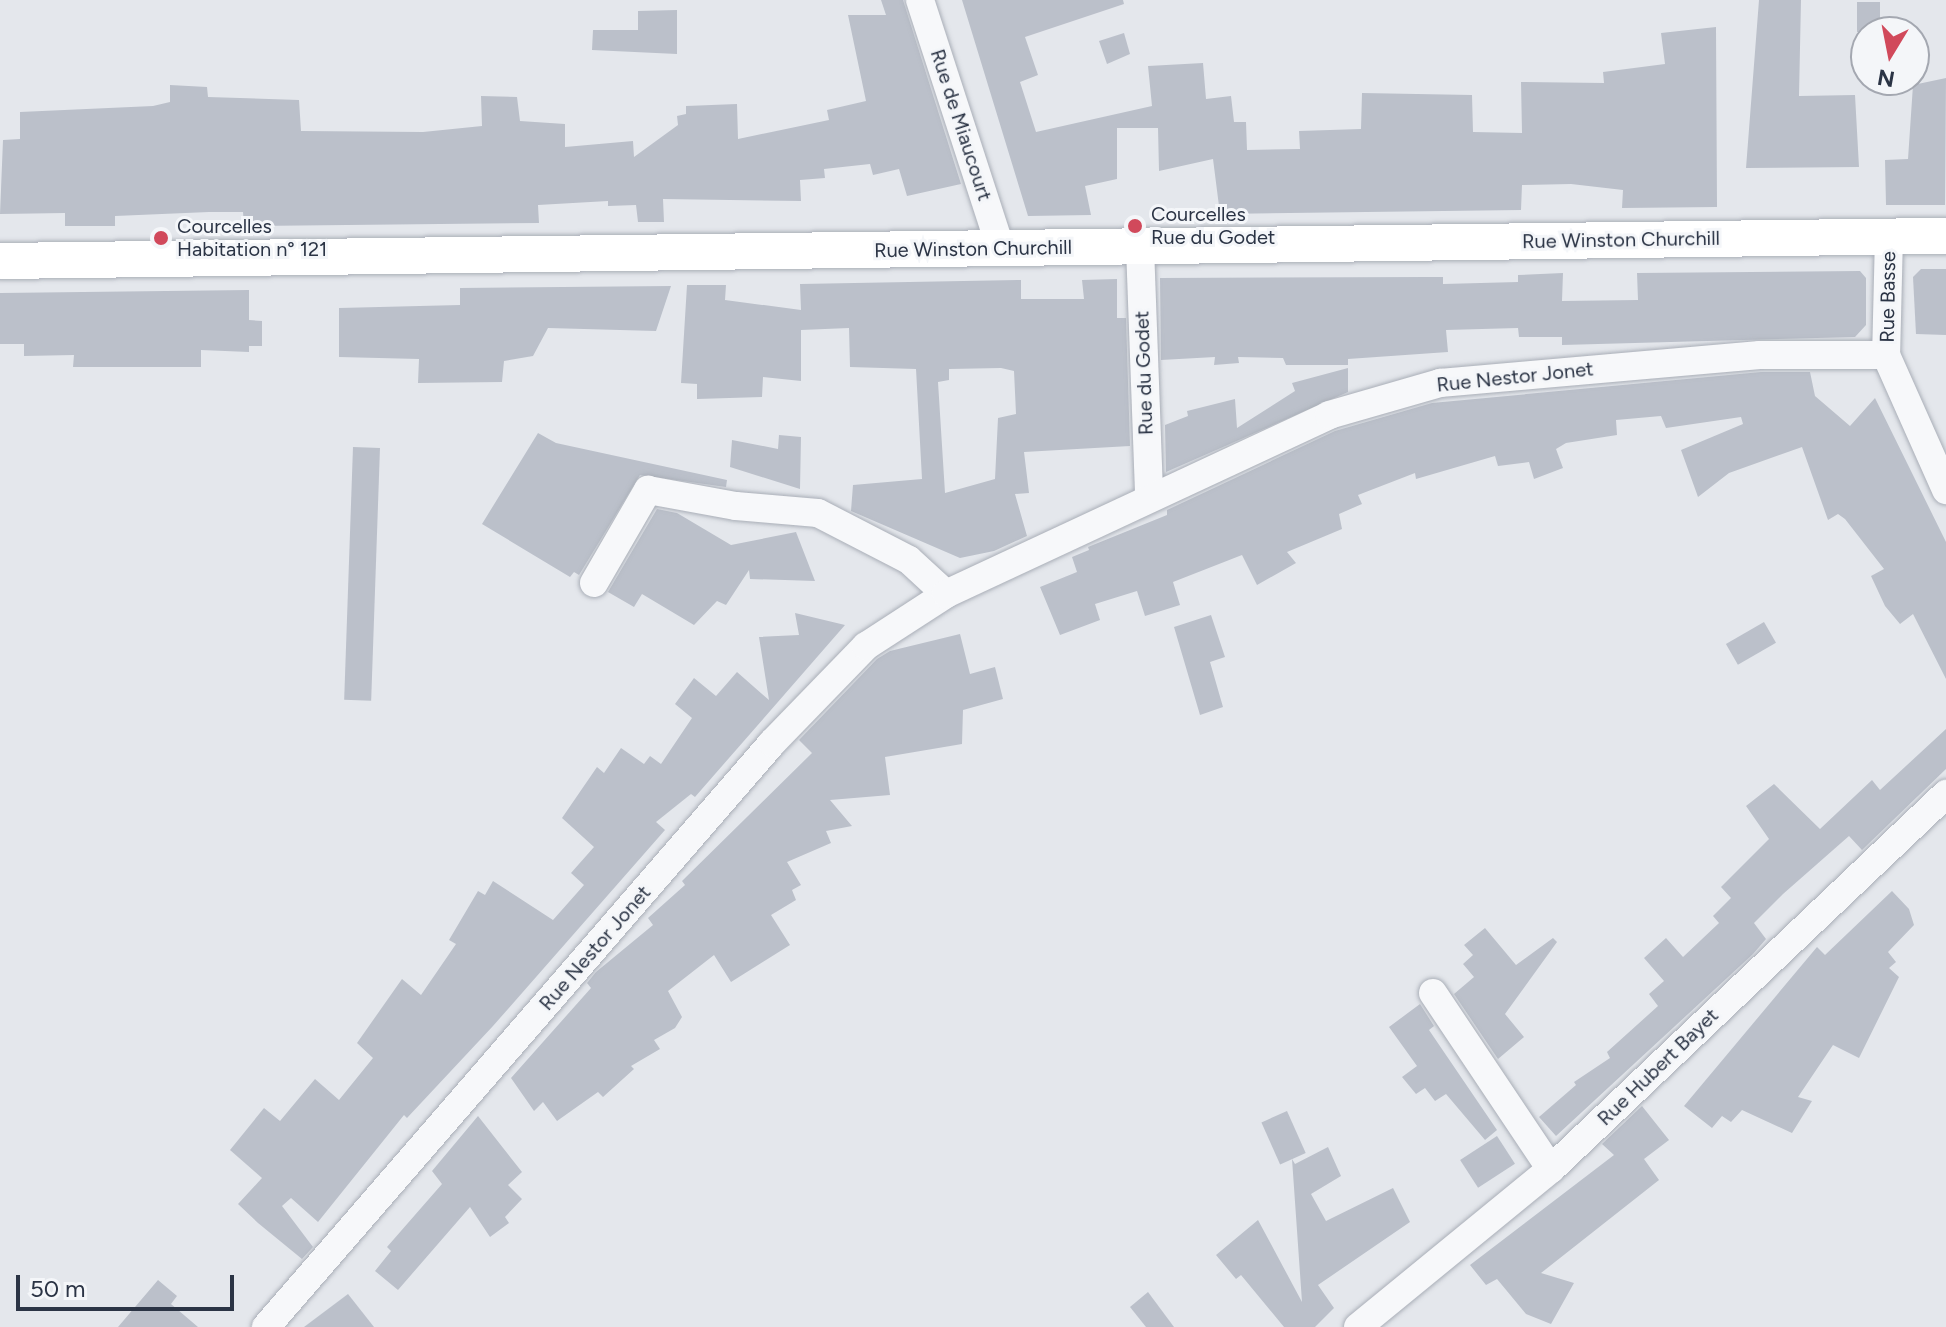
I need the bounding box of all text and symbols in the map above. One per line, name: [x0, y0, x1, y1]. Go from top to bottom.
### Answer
north arrow: [1850, 16, 1930, 96]
street label: Rue de Miaucourt: [925, 46, 997, 204]
text: N: [1875, 63, 1897, 93]
place label: Courcelles Rue du Godet: [1151, 202, 1275, 249]
place label: Courcelles Habitation n° 121: [177, 214, 327, 261]
marker: Courcelles Rue du Godet: [1126, 217, 1144, 235]
street label: Rue Winston Churchill: [1522, 226, 1720, 254]
marker: Courcelles Habitation n° 121: [152, 229, 170, 247]
street label: Rue Winston Churchill: [874, 235, 1072, 263]
street label: Rue Basse: [1875, 251, 1901, 343]
street label: Rue du Godet: [1130, 310, 1158, 436]
street label: Rue Nestor Jonet: [1435, 357, 1595, 397]
street label: Rue Nestor Jonet: [534, 881, 656, 1015]
street label: Rue Hubert Bayet: [1593, 1003, 1723, 1131]
scale bar: [20, 1259, 238, 1309]
text: 50 m: [30, 1274, 86, 1303]

